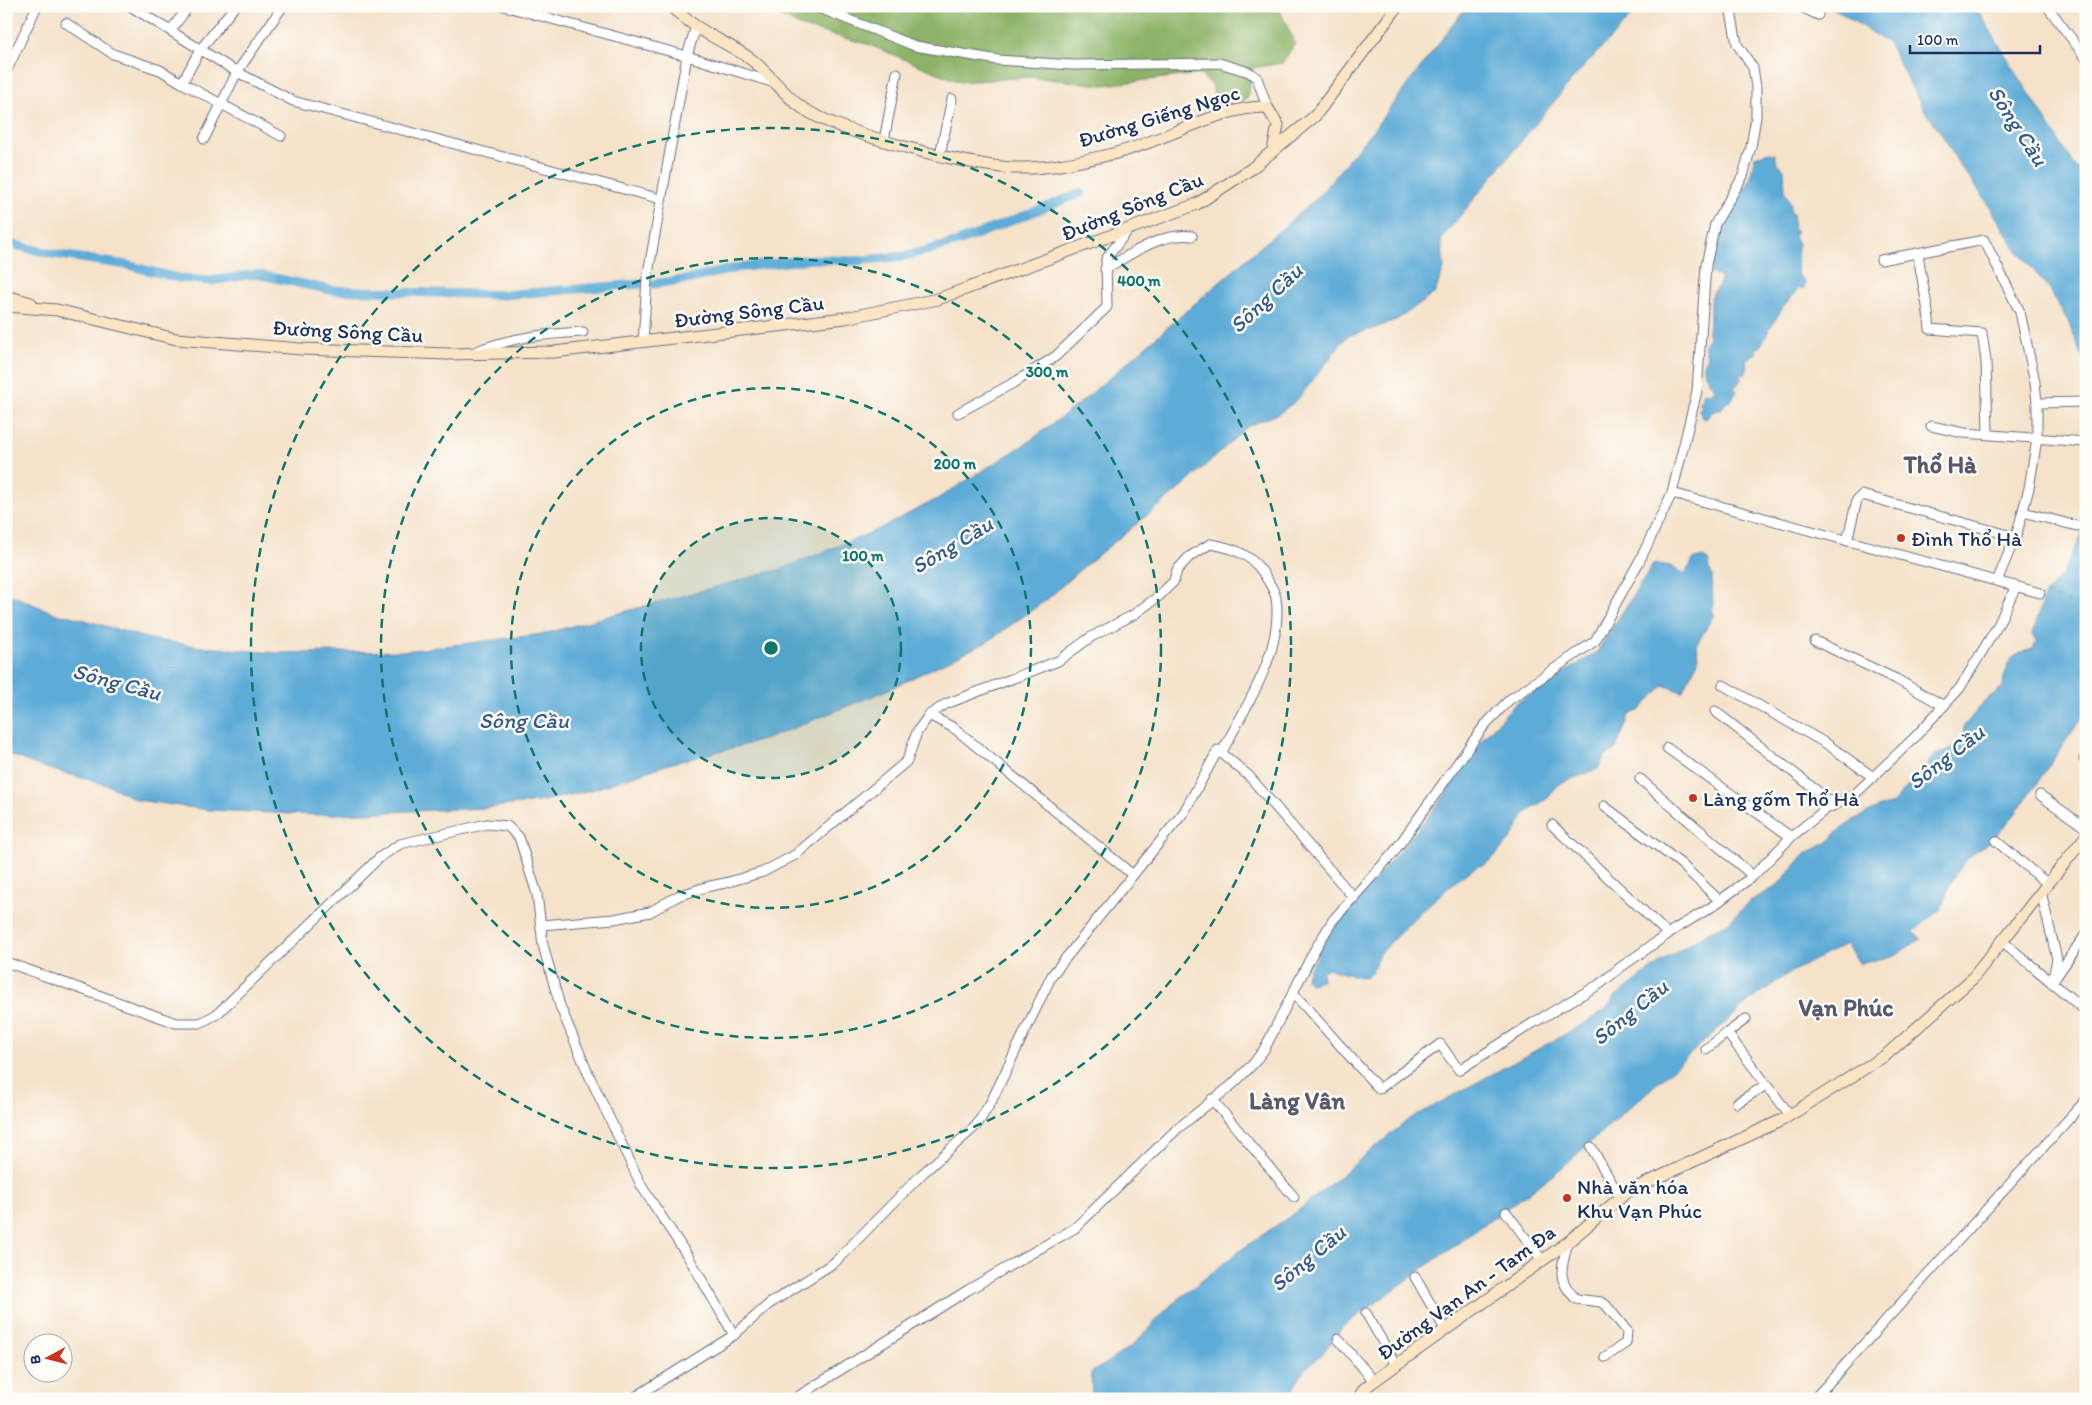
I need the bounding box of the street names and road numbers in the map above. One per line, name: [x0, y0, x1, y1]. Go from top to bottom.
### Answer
street label: Đường Giếng Ngọc: [1075, 80, 1243, 152]
street label: Đường Sông Cầu: [1057, 166, 1207, 246]
street label: Đường Sông Cầu: [673, 289, 826, 333]
street label: Đường Sông Cầu: [272, 315, 424, 347]
street label: Đường Vạn An - Tam Đa: [1372, 1219, 1560, 1365]

